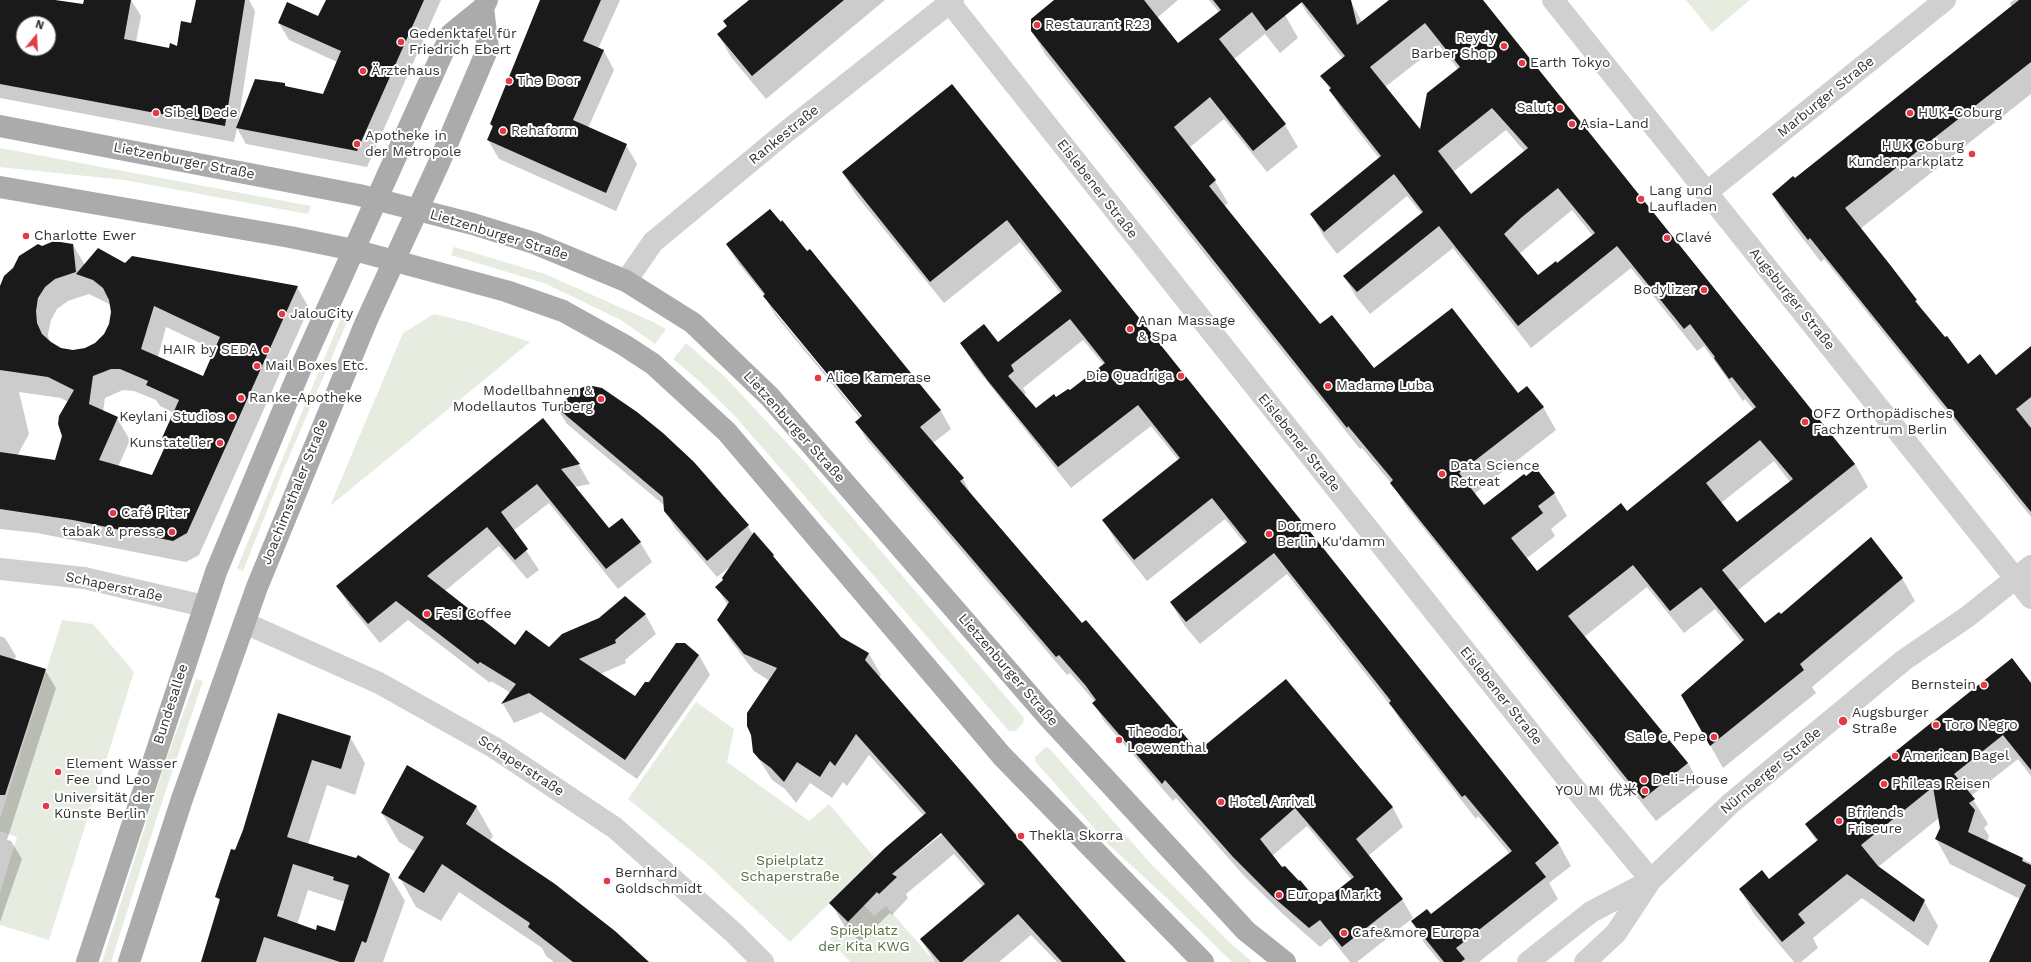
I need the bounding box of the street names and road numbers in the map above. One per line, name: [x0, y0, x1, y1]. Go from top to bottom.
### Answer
street label: Marburger Straße: [1774, 53, 1878, 141]
street label: Rankestraße: [746, 102, 822, 168]
street label: Eislebener Straße: [1053, 136, 1141, 242]
street label: Lietzenburger Straße: [112, 139, 256, 183]
street label: Lietzenburger Straße: [428, 206, 570, 264]
street label: Augsburger Straße: [1746, 245, 1838, 353]
street label: Lietzenburger Straße: [740, 368, 848, 486]
street label: Eislebener Straße: [1254, 391, 1344, 495]
street label: Joachimsthaler Straße: [258, 417, 332, 567]
street label: Schaperstraße: [64, 568, 164, 606]
street label: Lietzenburger Straße: [955, 610, 1061, 730]
street label: Eislebener Straße: [1456, 644, 1546, 748]
street label: Bundesallee: [150, 662, 192, 746]
street label: Nürnberger Straße: [1717, 724, 1825, 818]
street label: Schaperstraße: [475, 732, 567, 800]

